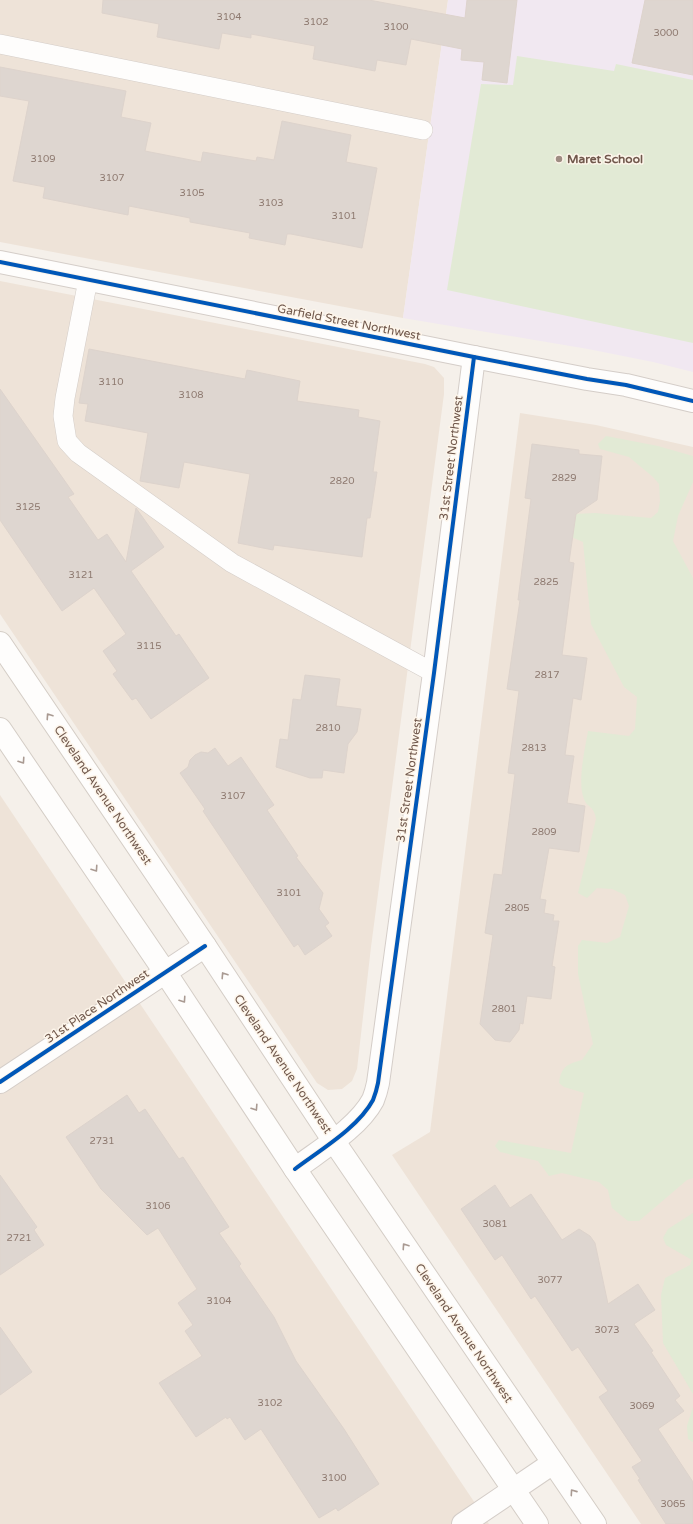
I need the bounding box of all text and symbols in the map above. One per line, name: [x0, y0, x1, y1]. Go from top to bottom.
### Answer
house number: 3104: [216, 11, 242, 23]
house number: 3102: [303, 16, 329, 28]
house number: 3100: [383, 21, 409, 33]
house number: 3000: [653, 27, 679, 39]
place label: Maret School: [567, 152, 643, 166]
house number: 3109: [30, 153, 56, 165]
marker: Maret School: [554, 154, 564, 164]
house number: 3107: [99, 172, 125, 184]
house number: 3105: [179, 187, 205, 199]
house number: 3103: [258, 197, 284, 209]
house number: 3101: [331, 210, 357, 222]
street label: Garfield Street Northwest: [276, 301, 422, 343]
house number: 3110: [98, 376, 124, 388]
house number: 3108: [178, 389, 204, 401]
street label: 31st Street Northwest: [436, 394, 466, 521]
house number: 2829: [551, 472, 577, 484]
house number: 2820: [329, 475, 355, 487]
house number: 3125: [15, 501, 41, 513]
house number: 3121: [68, 569, 94, 581]
house number: 2825: [533, 576, 559, 588]
house number: 3115: [136, 640, 162, 652]
house number: 2817: [534, 669, 560, 681]
one-way arrow: [47, 713, 54, 720]
street label: 31st Street Northwest: [393, 716, 425, 843]
house number: 2810: [315, 722, 341, 734]
street label: Cleveland Avenue Northwest: [51, 723, 155, 867]
house number: 2813: [521, 742, 547, 754]
one-way arrow: [17, 757, 25, 764]
house number: 3107: [220, 790, 246, 802]
house number: 2809: [531, 826, 557, 838]
one-way arrow: [90, 864, 97, 871]
house number: 3101: [276, 887, 302, 899]
house number: 2805: [504, 902, 530, 914]
street label: 31st Place Northwest: [42, 966, 152, 1046]
one-way arrow: [221, 972, 229, 979]
street label: Cleveland Avenue Northwest: [231, 992, 335, 1136]
one-way arrow: [178, 995, 185, 1002]
house number: 2801: [491, 1003, 517, 1015]
one-way arrow: [250, 1104, 258, 1111]
house number: 2731: [89, 1135, 115, 1147]
house number: 3106: [145, 1200, 171, 1212]
house number: 3081: [482, 1218, 508, 1230]
house number: 2721: [6, 1232, 32, 1244]
one-way arrow: [402, 1243, 410, 1250]
street label: Cleveland Avenue Northwest: [412, 1261, 516, 1405]
house number: 3077: [537, 1274, 563, 1286]
house number: 3104: [206, 1295, 232, 1307]
house number: 3073: [594, 1324, 620, 1336]
house number: 3102: [257, 1397, 283, 1409]
house number: 3069: [629, 1400, 655, 1412]
house number: 3100: [321, 1472, 347, 1484]
one-way arrow: [570, 1489, 578, 1496]
house number: 3065: [660, 1498, 686, 1510]

